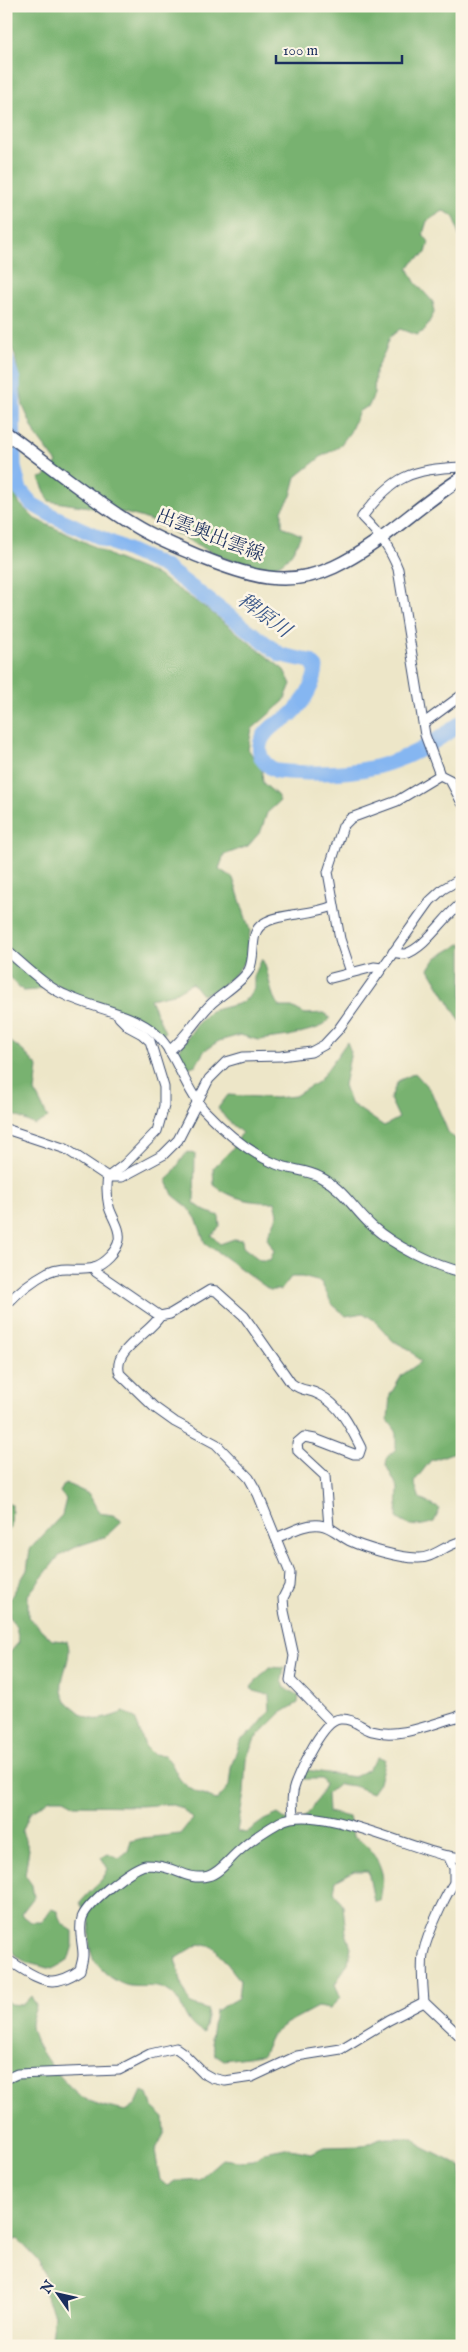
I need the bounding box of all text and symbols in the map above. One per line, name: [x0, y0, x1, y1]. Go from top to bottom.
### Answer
scale bar: [276, 32, 402, 64]
text: 100 m: [283, 41, 319, 60]
street label: 出雲奥出雲線: [152, 504, 268, 568]
water label: 稗原川: [232, 588, 297, 645]
north arrow: [32, 2270, 82, 2320]
text: N: [37, 2277, 59, 2298]

